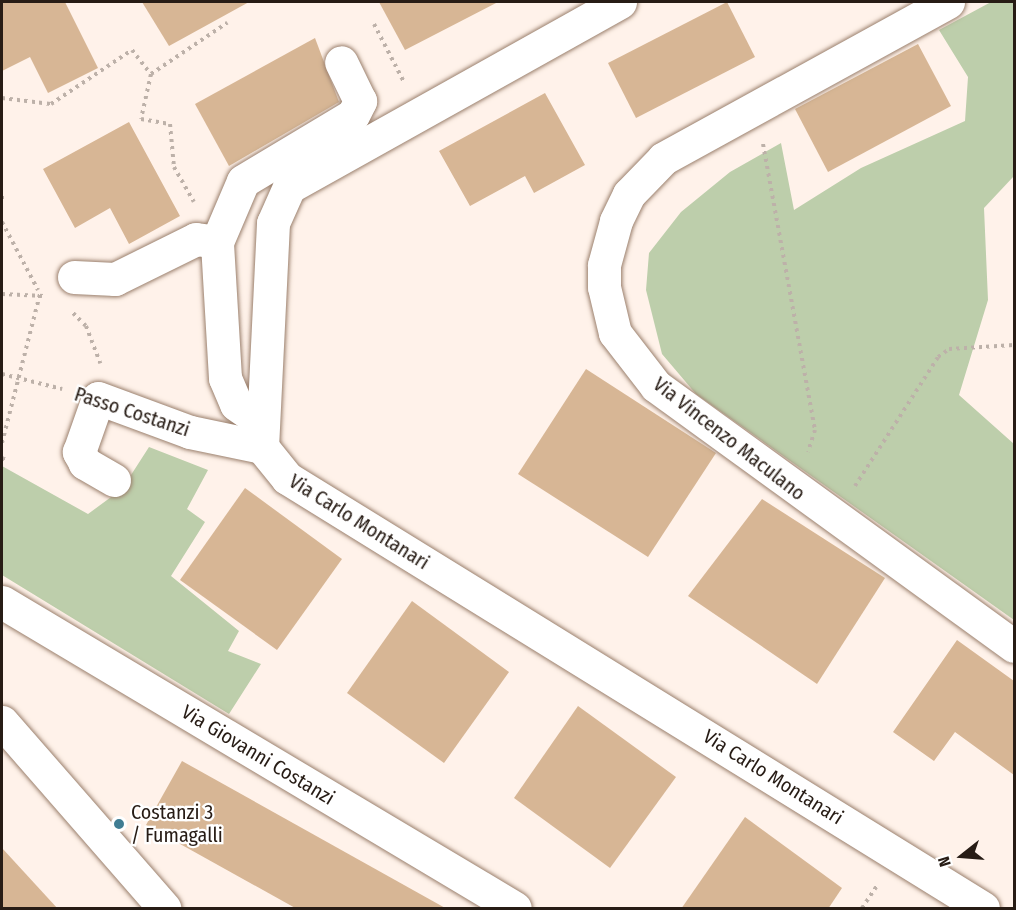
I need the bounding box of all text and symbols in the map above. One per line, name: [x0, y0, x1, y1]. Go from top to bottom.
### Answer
street label: Via Vincenzo Maculano: [648, 372, 810, 506]
street label: Passo Costanzi: [71, 382, 193, 442]
street label: Via Carlo Montanari: [285, 469, 433, 575]
street label: Via Giovanni Costanzi: [177, 700, 339, 810]
street label: Via Carlo Montanari: [699, 724, 847, 830]
place label: Costanzi 3 / Fumagalli: [131, 801, 223, 848]
marker: Costanzi 3 / Fumagalli: [112, 817, 126, 831]
north arrow: [932, 826, 992, 886]
text: N: [934, 854, 955, 869]

